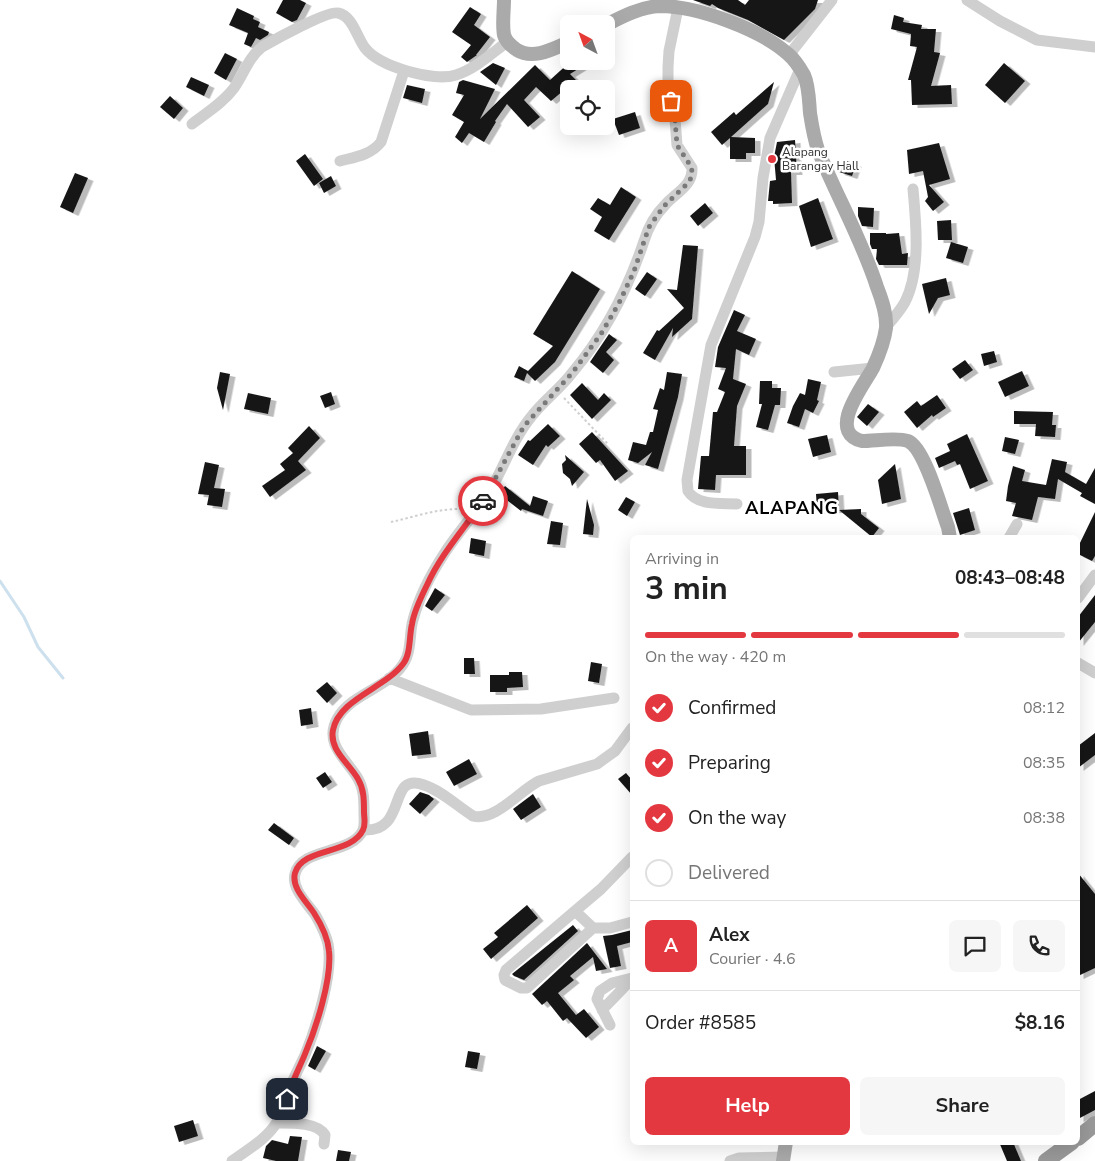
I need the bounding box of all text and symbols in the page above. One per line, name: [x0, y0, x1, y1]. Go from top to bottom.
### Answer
north arrow: [560, 15, 615, 70]
map controls: [560, 15, 615, 135]
button: locate: [560, 80, 615, 135]
pin: [650, 80, 692, 122]
icon: bag: [657, 87, 685, 115]
place label: Alapang Barangay Hall: [782, 144, 860, 174]
marker: Alapang Barangay Hall: [766, 153, 778, 165]
courier: [458, 476, 508, 526]
icon: car: [469, 487, 497, 515]
district label: ALAPANG: [745, 496, 839, 520]
text: Arriving in: [645, 548, 719, 570]
text: 08:43–08:48: [955, 565, 1065, 591]
text: 3 min: [645, 567, 728, 610]
text: On the way · 420 m: [645, 646, 786, 668]
icon: check: [645, 694, 673, 722]
text: Confirmed: [688, 695, 776, 721]
text: 08:12: [1023, 697, 1065, 719]
icon: check: [645, 749, 673, 777]
text: Preparing: [688, 750, 771, 776]
text: 08:35: [1023, 752, 1065, 774]
icon: check: [645, 804, 673, 832]
text: On the way: [688, 805, 786, 831]
text: 08:38: [1023, 807, 1065, 829]
text: Delivered: [688, 860, 770, 886]
button: chat: [949, 920, 1001, 972]
button: phone: [1013, 920, 1065, 972]
text: Alex: [709, 922, 750, 948]
text: A: [664, 933, 678, 959]
text: Courier · 4.6: [709, 948, 795, 970]
text: Order #8585: [645, 1010, 756, 1036]
text: $8.16: [1015, 1010, 1065, 1036]
button: Help: [645, 1077, 850, 1135]
button: Share: [860, 1077, 1065, 1135]
pin: [266, 1078, 308, 1120]
icon: home: [273, 1085, 301, 1113]

